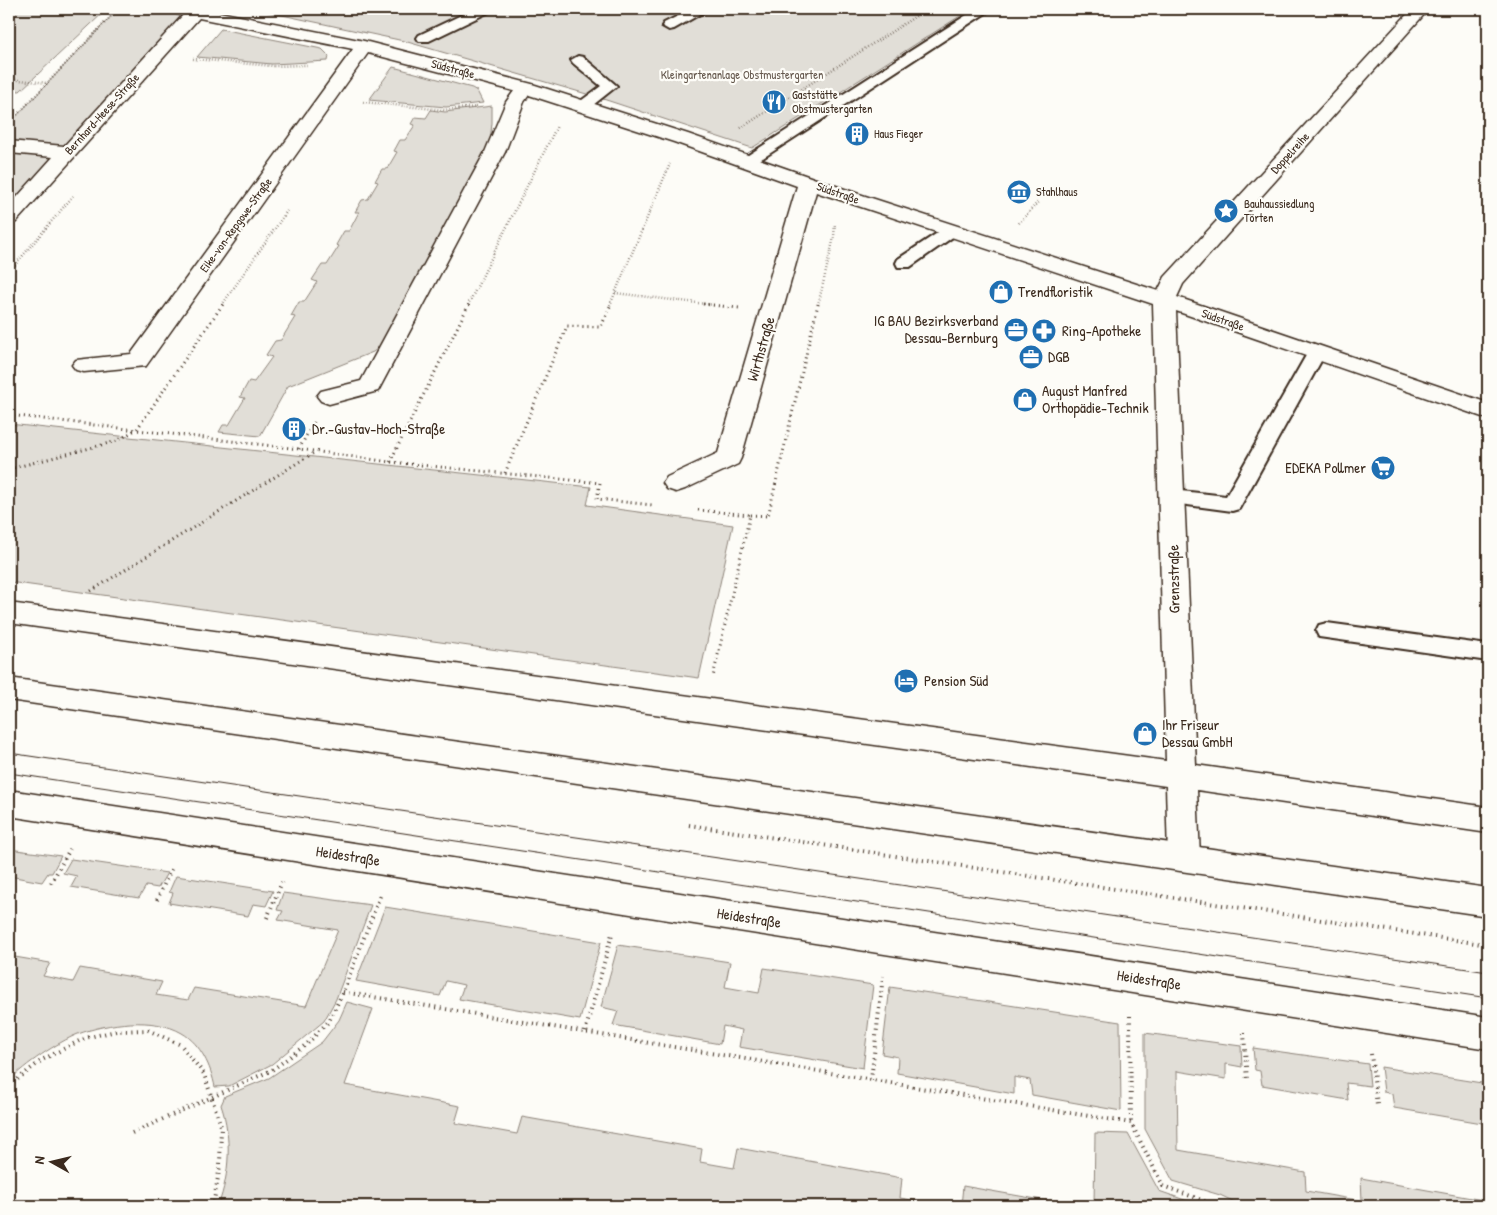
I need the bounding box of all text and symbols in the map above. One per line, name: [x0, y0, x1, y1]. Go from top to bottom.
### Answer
street label: Südstraße: [430, 55, 477, 83]
park label: Kleingartenanlage Obstmustergarten: [661, 66, 823, 83]
street label: Bernhard-Heese-Straße: [60, 69, 143, 158]
place label: Gaststätte Obstmustergarten: [792, 86, 872, 117]
restaurant icon: Gaststätte Obstmustergarten: [761, 89, 787, 115]
building icon: Haus Fieger: [844, 121, 870, 147]
place label: Haus Fieger: [874, 125, 924, 142]
street label: Doppelreihe: [1266, 128, 1313, 177]
street label: Eike-von-Repgowe-Straße: [195, 174, 276, 276]
street label: Südstraße: [815, 177, 862, 208]
museum icon: Stahlhaus: [1006, 179, 1032, 205]
place label: Stahlhaus: [1036, 183, 1078, 200]
place label: Bauhaussiedlung Törten: [1244, 195, 1314, 226]
place icon: Bauhaussiedlung Törten: [1213, 198, 1239, 224]
shop icon: Trendfloristik: [988, 279, 1014, 305]
place label: Trendfloristik: [1018, 281, 1093, 302]
street label: Südstraße: [1200, 304, 1247, 335]
place label: IG BAU Bezirksverband Dessau-Bernburg: [874, 310, 998, 348]
street label: Wirthstraße: [741, 314, 780, 384]
office icon: IG BAU Bezirksverband Dessau-Bernburg: [1003, 317, 1029, 343]
pharmacy icon: Ring-Apotheke: [1031, 318, 1057, 344]
place label: Ring-Apotheke: [1062, 320, 1141, 341]
office icon: DGB: [1018, 344, 1044, 370]
place label: DGB: [1048, 346, 1070, 367]
place label: August Manfred Orthopädie-Technik: [1042, 380, 1149, 418]
shop icon: August Manfred Orthopädie-Technik: [1012, 387, 1038, 413]
building icon: Dr.-Gustav-Hoch-Straße: [281, 416, 307, 442]
place label: Dr.-Gustav-Hoch-Straße: [312, 418, 445, 439]
supermarket icon: EDEKA Pollmer: [1370, 455, 1396, 481]
place label: EDEKA Pollmer: [1285, 457, 1366, 478]
street label: Grenzstraße: [1162, 544, 1185, 614]
hotel icon: Pension Süd: [893, 668, 919, 694]
place label: Pension Süd: [924, 670, 988, 691]
place label: Ihr Friseur Dessau GmbH: [1162, 714, 1233, 752]
shop icon: Ihr Friseur Dessau GmbH: [1132, 721, 1158, 747]
street label: Heidestraße: [314, 840, 382, 871]
street label: Heidestraße: [715, 902, 783, 933]
street label: Heidestraße: [1115, 964, 1183, 995]
north arrow: [28, 1138, 78, 1188]
text: N: [29, 1155, 49, 1165]

